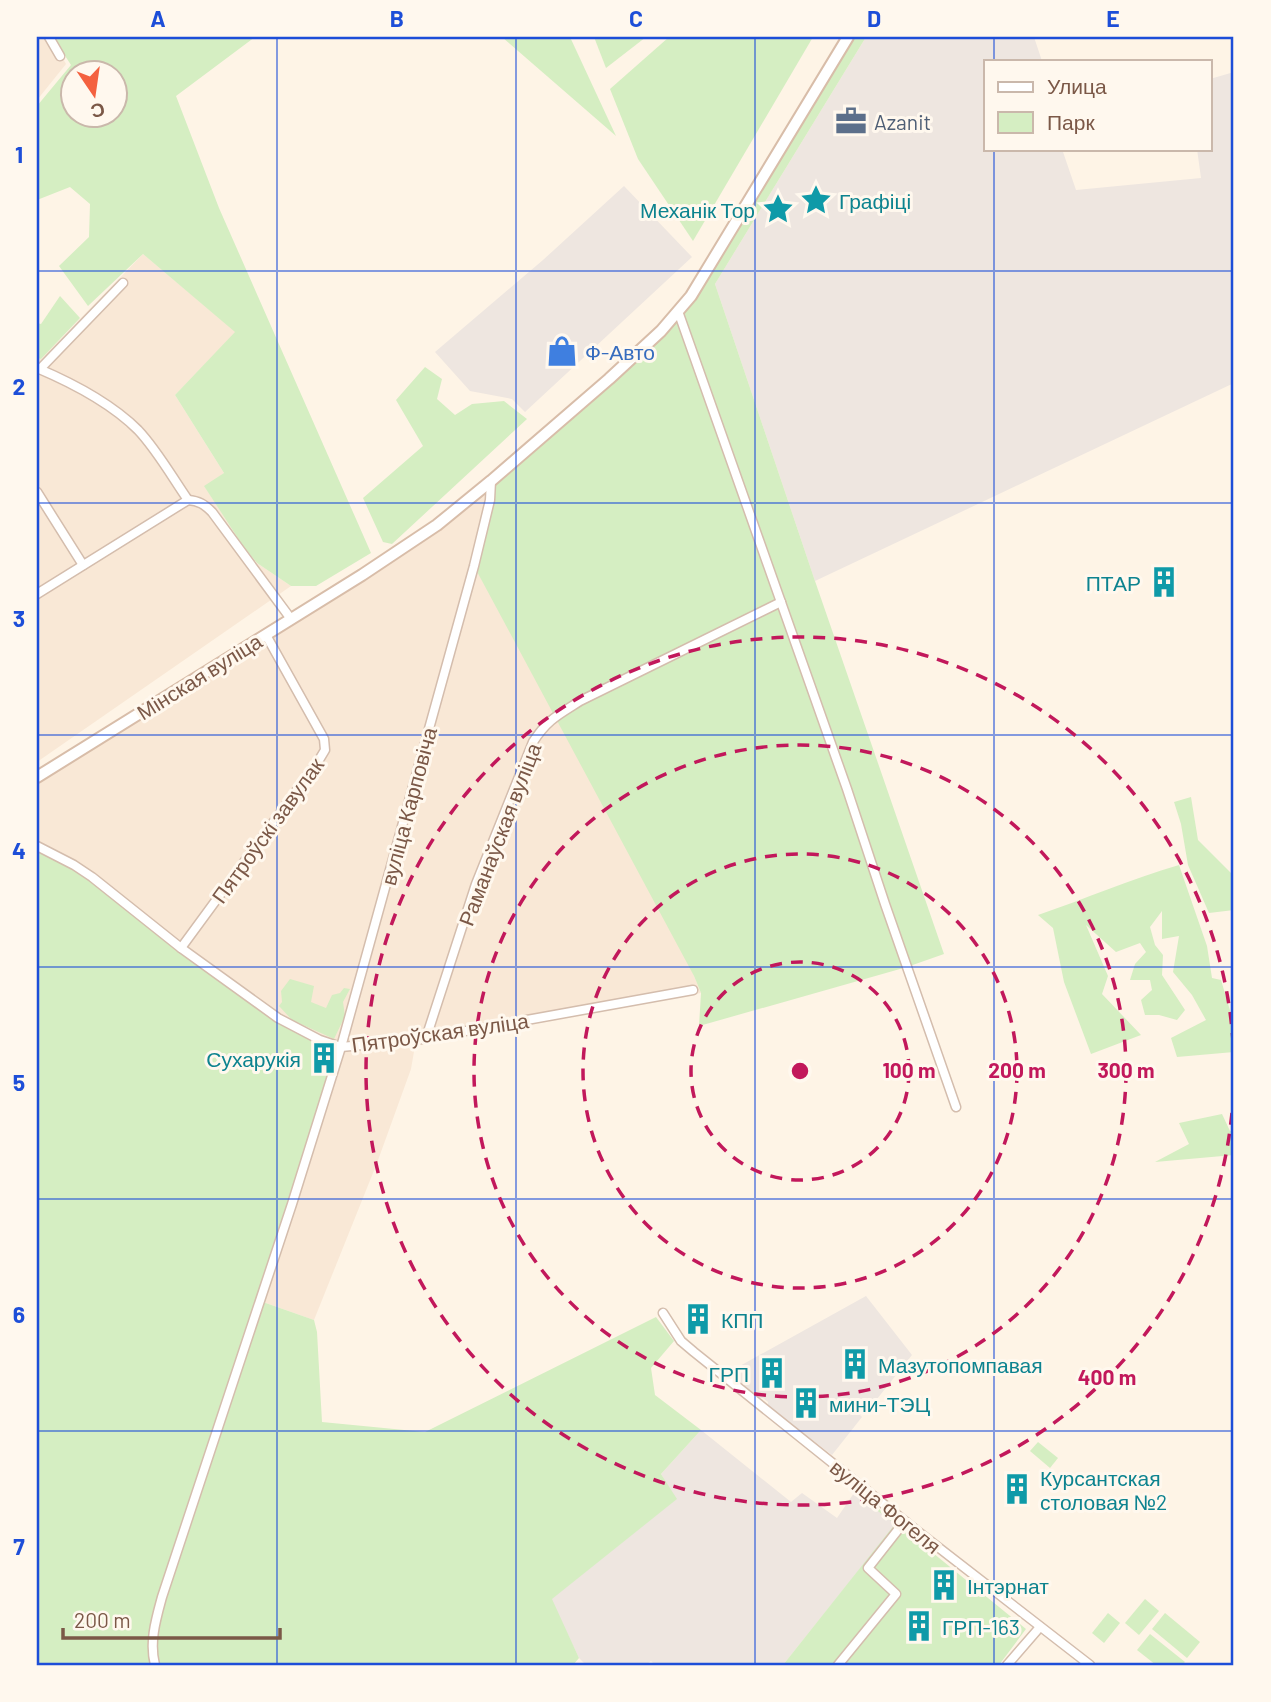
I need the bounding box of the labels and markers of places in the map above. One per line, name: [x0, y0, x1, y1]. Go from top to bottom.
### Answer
office icon: Azanit: [834, 104, 868, 138]
place label: Azanit: [874, 109, 931, 134]
place icon: Графіці: [799, 183, 833, 217]
place label: Графіці: [839, 188, 911, 213]
place icon: Механік Тор: [761, 192, 795, 226]
place label: Механік Тор: [640, 197, 755, 222]
shop icon: Ф-Авто: [545, 334, 579, 368]
place label: Ф-Авто: [585, 339, 655, 364]
building icon: ПТАР: [1147, 565, 1181, 599]
place label: ПТАР: [1086, 570, 1141, 595]
building icon: Сухарукія: [307, 1041, 341, 1075]
place label: Сухарукія: [206, 1046, 301, 1071]
centre of rings: [788, 1059, 812, 1083]
building icon: КПП: [681, 1302, 715, 1336]
place label: КПП: [721, 1307, 763, 1332]
building icon: Мазутопомпавая: [838, 1347, 872, 1381]
place label: Мазутопомпавая: [878, 1352, 1043, 1377]
building icon: ГРП: [755, 1356, 789, 1390]
place label: ГРП: [709, 1361, 749, 1386]
building icon: мини-ТЭЦ: [789, 1386, 823, 1420]
place label: мини-ТЭЦ: [829, 1391, 931, 1416]
place label: Курсантская столовая №2: [1040, 1465, 1167, 1514]
building icon: Курсантская столовая №2: [1000, 1472, 1034, 1506]
building icon: Інтэрнат: [927, 1568, 961, 1602]
place label: Інтэрнат: [967, 1573, 1049, 1598]
building icon: ГРП-163: [902, 1609, 936, 1643]
place label: ГРП-163: [942, 1614, 1020, 1639]

